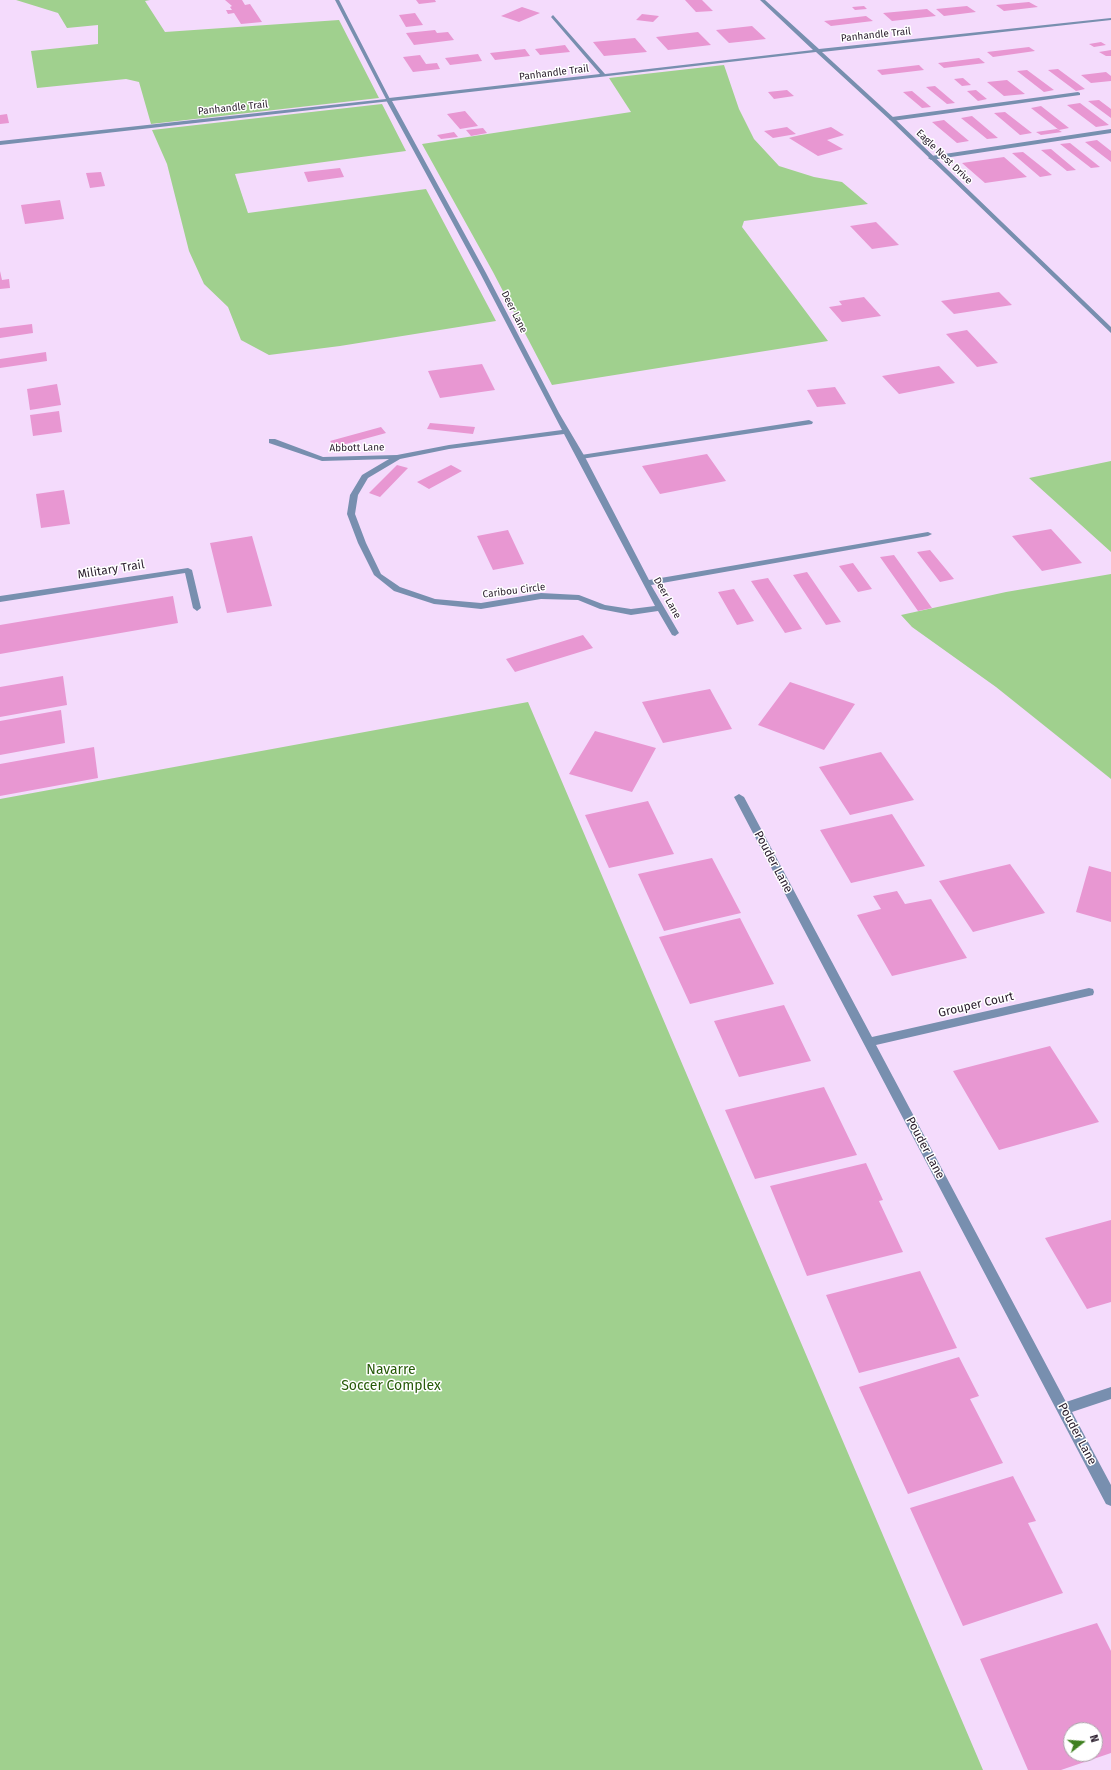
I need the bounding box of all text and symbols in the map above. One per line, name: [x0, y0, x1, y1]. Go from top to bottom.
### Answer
street label: Panhandle Trail: [840, 25, 912, 45]
street label: Panhandle Trail: [518, 63, 590, 83]
street label: Panhandle Trail: [197, 98, 269, 118]
street label: Eagle Nest Drive: [913, 127, 975, 187]
street label: Deer Lane: [498, 289, 530, 335]
street label: Abbott Lane: [329, 442, 385, 454]
street label: Military Trail: [76, 558, 146, 582]
street label: Deer Lane: [651, 575, 683, 621]
street label: Caribou Circle: [482, 581, 546, 601]
street label: Pouder Lane: [751, 829, 795, 895]
street label: Grouper Court: [937, 989, 1015, 1021]
street label: Pouder Lane: [903, 1115, 947, 1181]
park label: Navarre Soccer Complex: [341, 1362, 441, 1394]
street label: Pouder Lane: [1055, 1401, 1099, 1467]
north arrow: [1063, 1722, 1103, 1762]
text: N: [1087, 1733, 1101, 1744]

